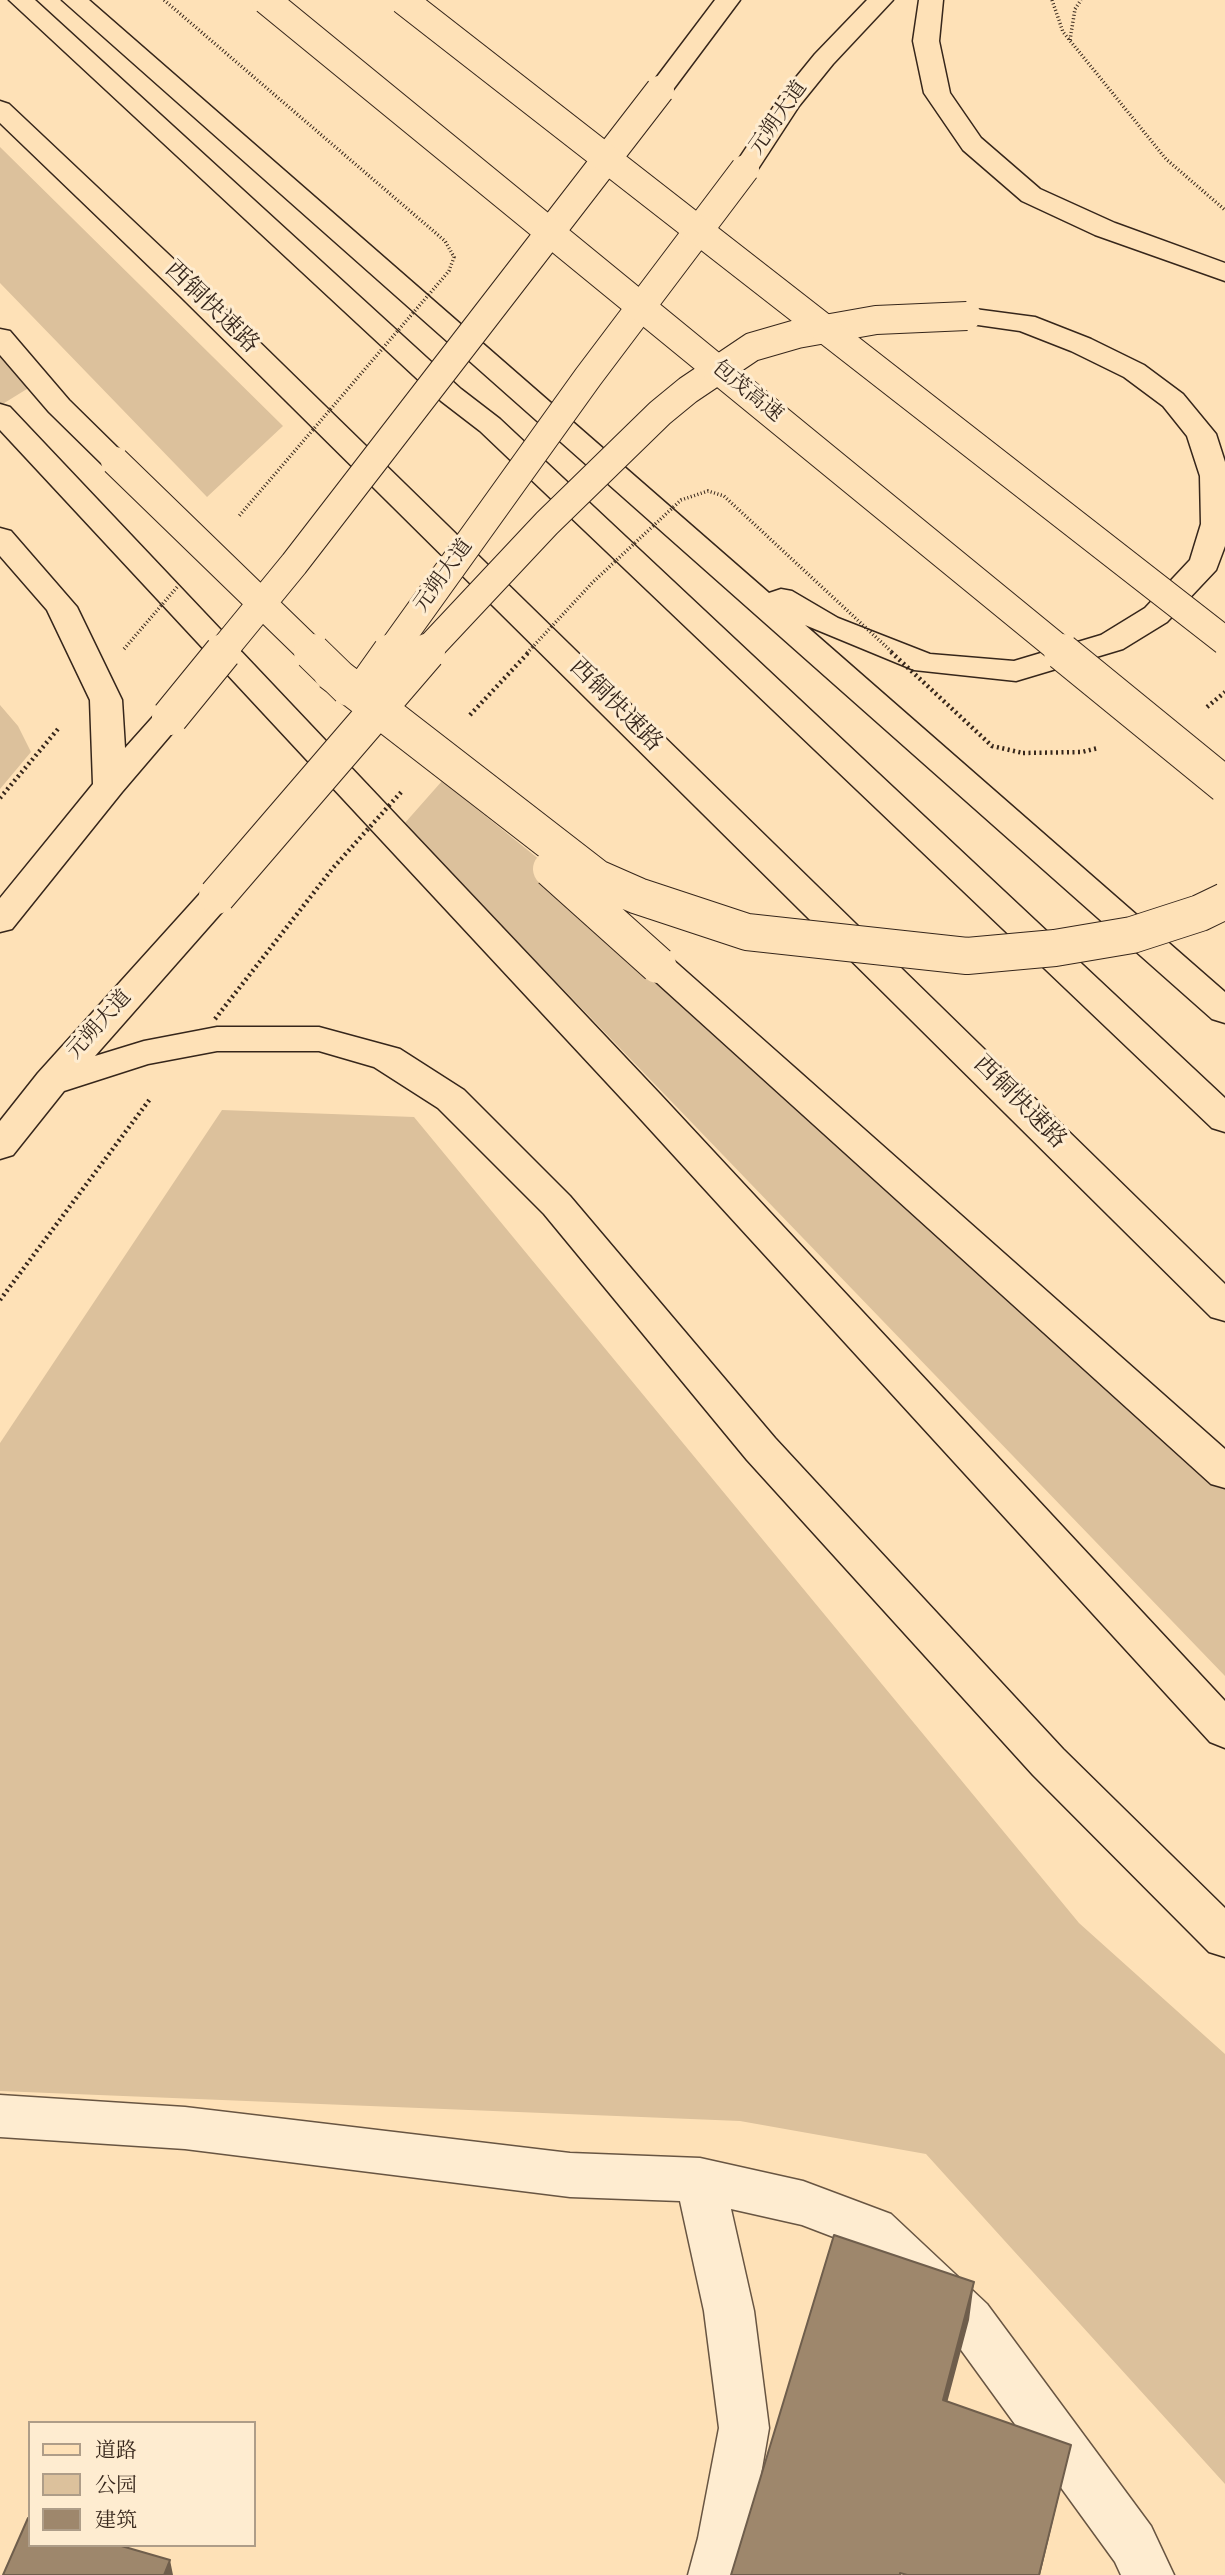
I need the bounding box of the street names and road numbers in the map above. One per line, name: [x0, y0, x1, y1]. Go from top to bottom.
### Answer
street label: 元朔大道: [746, 77, 814, 161]
street label: 西铜快速路: [157, 257, 263, 361]
street label: 包茂高速: [705, 357, 787, 429]
street label: 元朔大道: [410, 536, 480, 618]
street label: 西铜快速路: [561, 654, 667, 760]
street label: 元朔大道: [64, 986, 138, 1066]
street label: 西铜快速路: [965, 1051, 1071, 1157]

